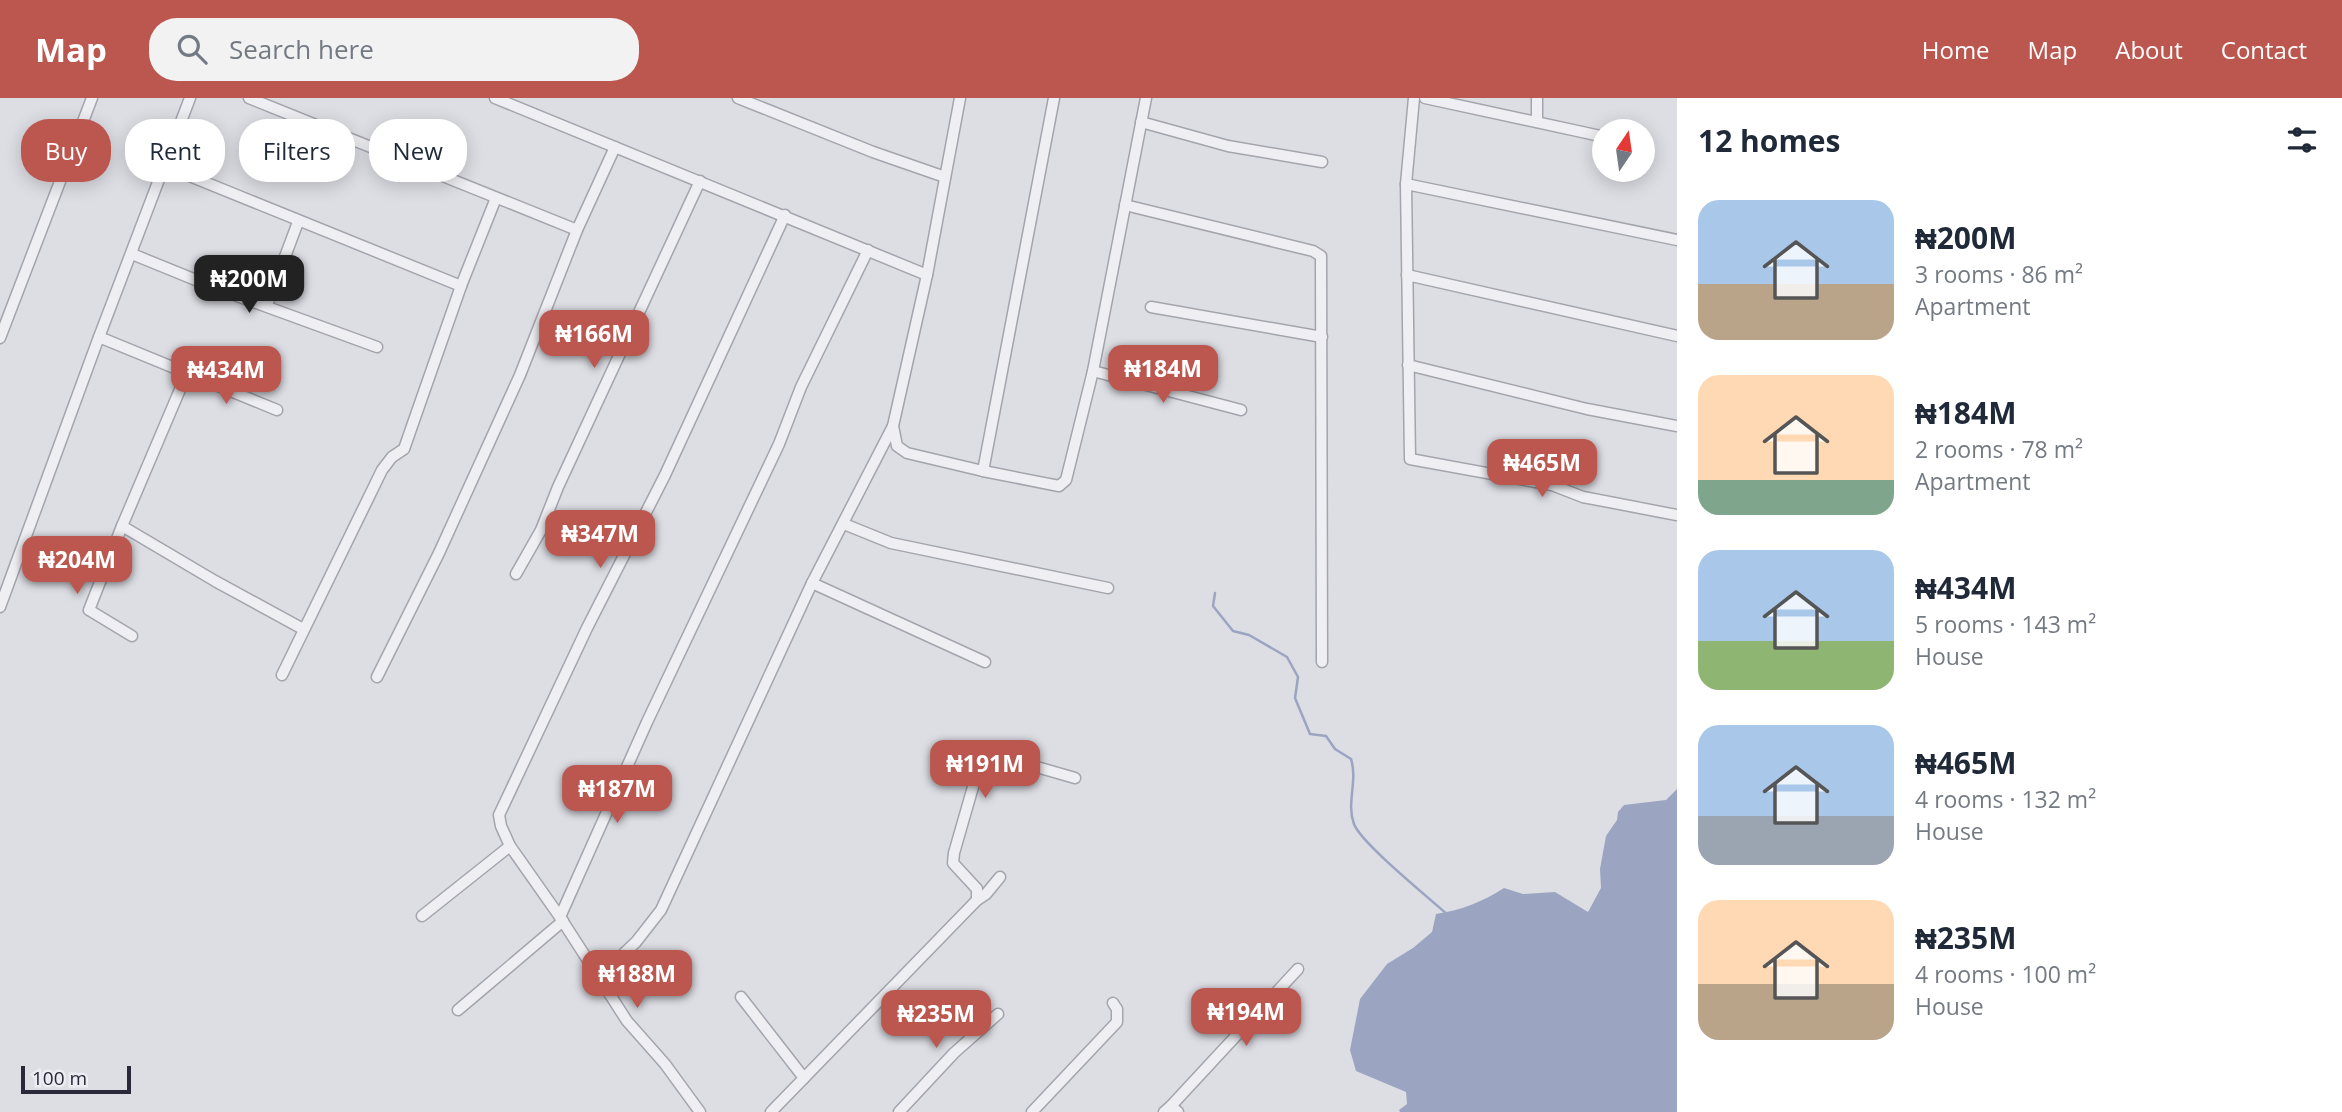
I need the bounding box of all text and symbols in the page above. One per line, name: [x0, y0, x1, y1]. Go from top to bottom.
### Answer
search box: [149, 18, 639, 81]
text: Map: [35, 27, 107, 72]
icon: search: [173, 30, 211, 68]
text: Search here: [229, 31, 374, 67]
text: Home: [1922, 33, 1990, 66]
text: Map: [2028, 33, 2077, 66]
text: About: [2115, 33, 2183, 66]
text: Contact: [2221, 33, 2307, 66]
chip: Buy: [21, 119, 111, 182]
chip: Rent: [125, 119, 225, 182]
chip: Filters: [239, 119, 355, 182]
chip: New: [369, 119, 467, 182]
north arrow: [1592, 119, 1656, 182]
map controls: [1592, 119, 1655, 182]
text: 12 homes: [1698, 120, 1841, 161]
icon: filters: [2283, 121, 2321, 159]
text: ₦200M: [1915, 217, 2016, 258]
icon: home: [1754, 228, 1838, 312]
pin: ₦200M: [200, 256, 298, 315]
text: 3 rooms · 86 m²: [1915, 258, 2083, 290]
text: ₦200M: [210, 262, 288, 294]
text: Apartment: [1915, 290, 2031, 322]
pin: ₦166M: [545, 310, 643, 370]
text: ₦166M: [555, 317, 633, 349]
pin: ₦184M: [1114, 345, 1212, 405]
pin: ₦434M: [177, 346, 275, 406]
text: ₦184M: [1124, 352, 1202, 384]
text: ₦434M: [187, 353, 265, 385]
text: ₦184M: [1915, 392, 2016, 433]
icon: home: [1754, 403, 1838, 487]
text: 2 rooms · 78 m²: [1915, 433, 2083, 465]
pin: ₦465M: [1493, 440, 1591, 499]
text: ₦465M: [1503, 446, 1581, 478]
text: Apartment: [1915, 465, 2031, 497]
pin: ₦347M: [551, 510, 649, 570]
text: ₦347M: [561, 517, 639, 549]
pin: ₦204M: [28, 536, 126, 596]
text: ₦204M: [38, 543, 116, 575]
text: ₦434M: [1915, 567, 2016, 608]
icon: home: [1754, 578, 1838, 662]
text: 5 rooms · 143 m²: [1915, 608, 2096, 640]
text: House: [1915, 640, 1984, 672]
pin: ₦191M: [936, 740, 1034, 800]
text: ₦465M: [1915, 742, 2016, 783]
text: ₦191M: [946, 747, 1024, 779]
icon: home: [1754, 753, 1838, 837]
pin: ₦187M: [568, 766, 666, 825]
text: ₦187M: [578, 772, 656, 804]
text: 4 rooms · 132 m²: [1915, 783, 2096, 815]
text: House: [1915, 815, 1984, 847]
text: ₦235M: [1915, 917, 2016, 958]
icon: home: [1754, 928, 1838, 1012]
pin: ₦188M: [588, 950, 686, 1010]
text: ₦188M: [598, 957, 676, 989]
text: 4 rooms · 100 m²: [1915, 958, 2096, 990]
pin: ₦194M: [1197, 988, 1295, 1048]
pin: ₦235M: [887, 990, 985, 1050]
text: House: [1915, 990, 1984, 1022]
text: ₦194M: [1207, 995, 1285, 1027]
text: ₦235M: [897, 997, 975, 1029]
scale bar: [21, 1063, 131, 1095]
text: 100 m: [32, 1065, 87, 1091]

